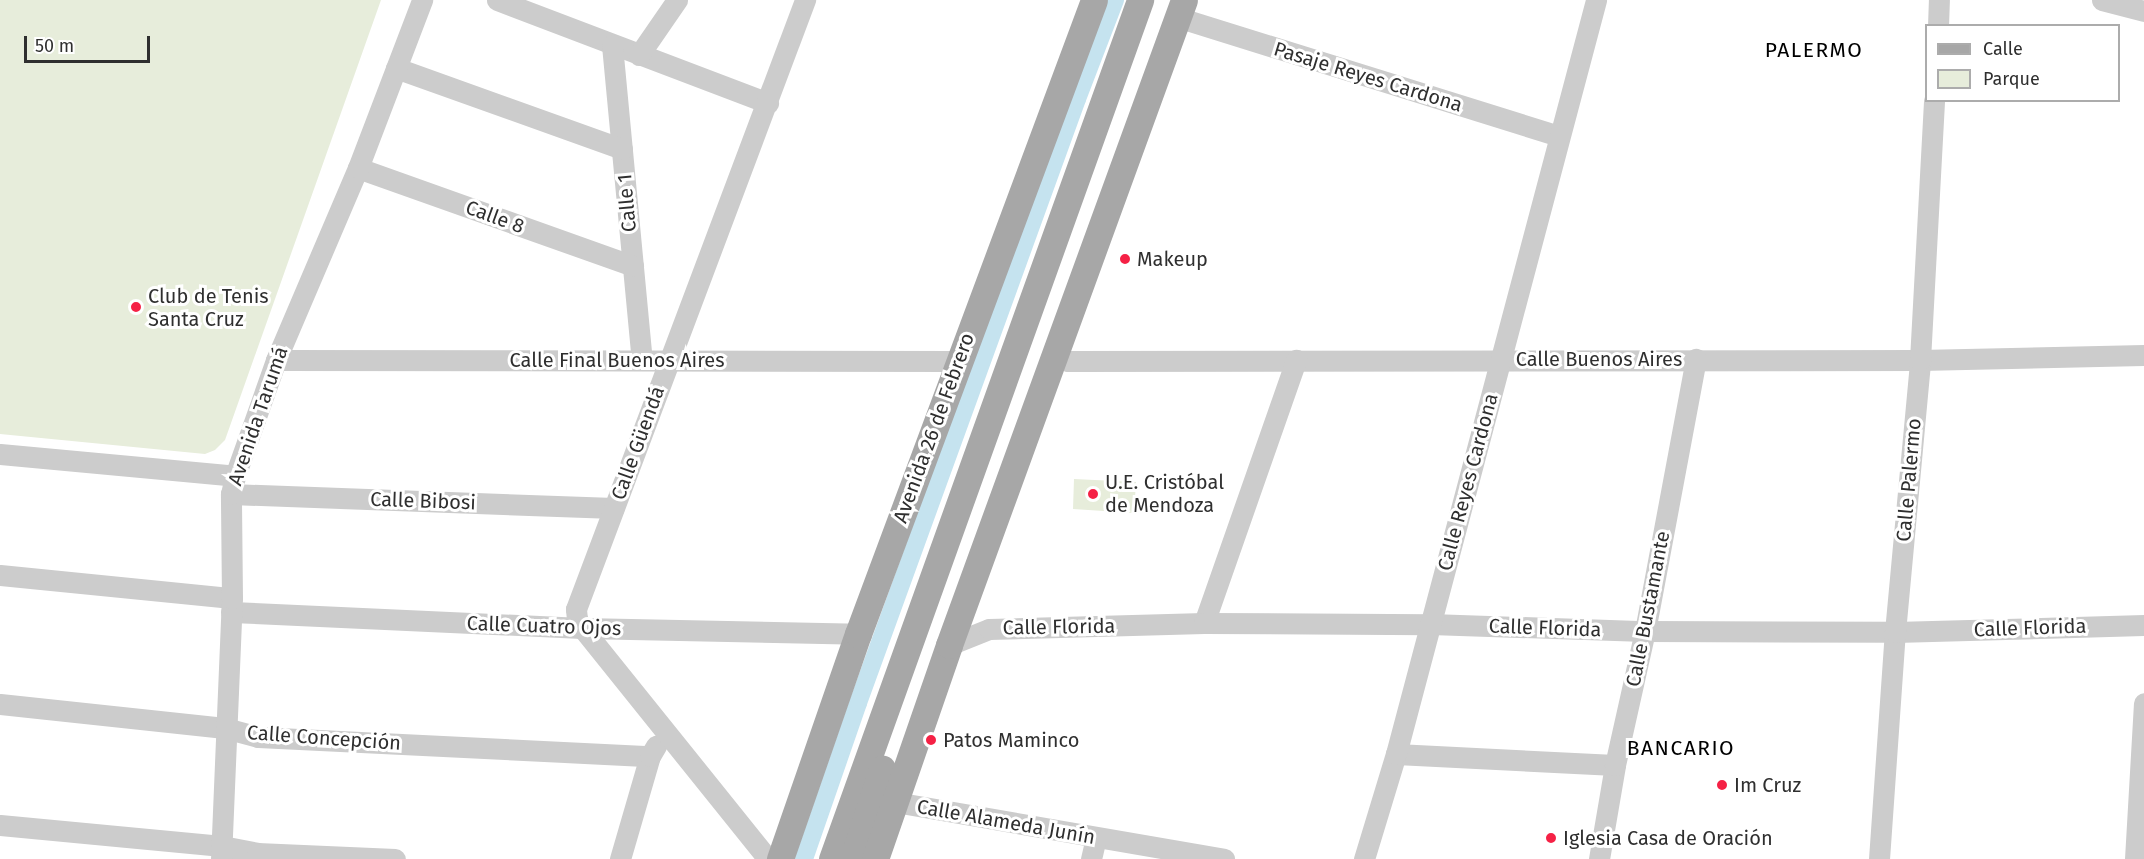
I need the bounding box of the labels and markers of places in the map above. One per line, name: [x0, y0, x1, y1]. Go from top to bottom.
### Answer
place label: Makeup: [1137, 247, 1208, 271]
marker: Makeup: [1118, 252, 1132, 266]
place label: Club de Tenis Santa Cruz: [148, 284, 269, 331]
marker: Club de Tenis Santa Cruz: [129, 300, 143, 314]
place label: U.E. Cristóbal de Mendoza: [1105, 470, 1224, 517]
marker: U.E. Cristóbal de Mendoza: [1086, 487, 1100, 501]
place label: Patos Maminco: [943, 728, 1079, 752]
marker: Patos Maminco: [924, 733, 938, 747]
place label: Im Cruz: [1734, 773, 1801, 797]
marker: Im Cruz: [1715, 778, 1729, 792]
place label: Iglesia Casa de Oración: [1563, 826, 1773, 850]
marker: Iglesia Casa de Oración: [1544, 831, 1558, 845]

